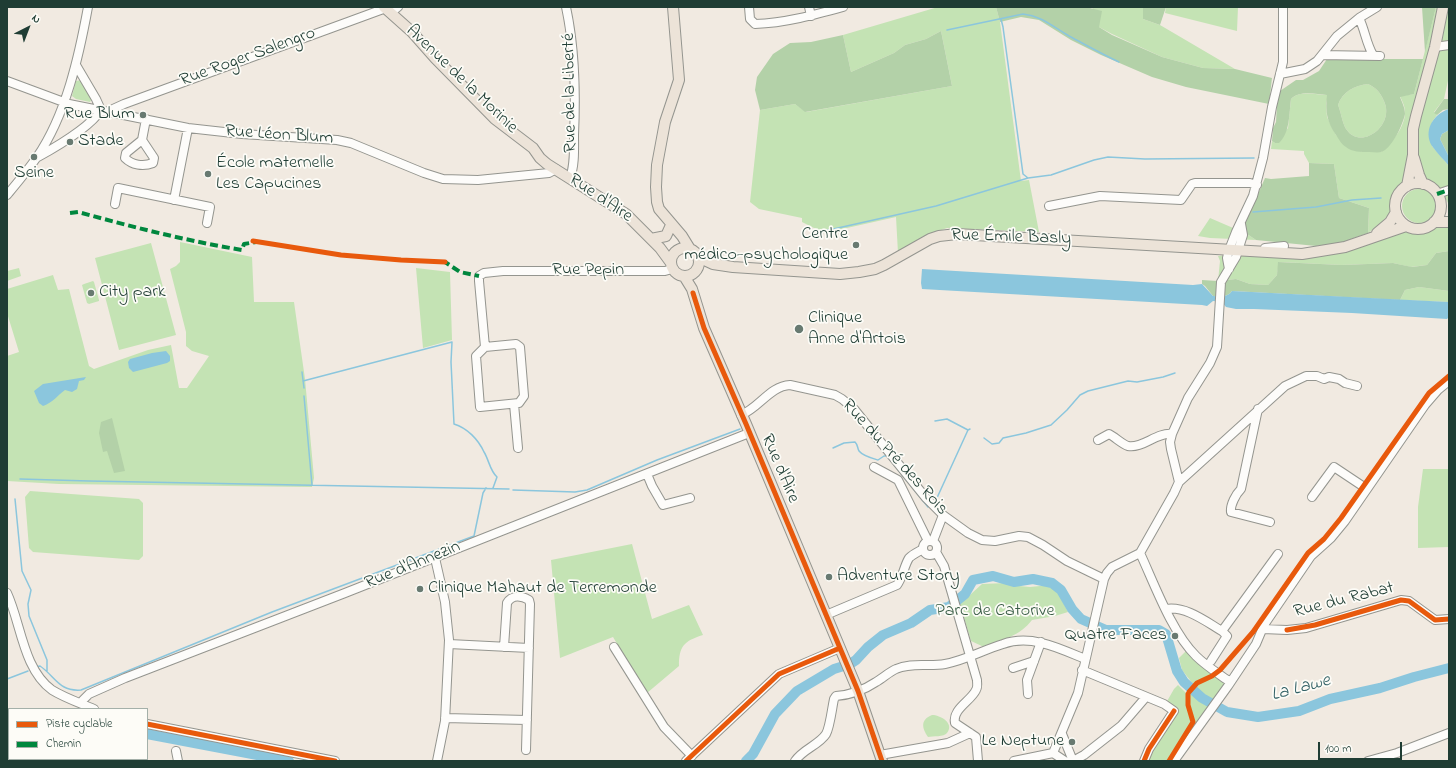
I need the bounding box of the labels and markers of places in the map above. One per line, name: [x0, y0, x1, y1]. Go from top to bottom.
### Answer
place label: Rue Blum: [64, 104, 135, 126]
marker: Rue Blum: [138, 110, 148, 120]
place label: Stade: [78, 131, 124, 153]
marker: Stade: [65, 137, 75, 147]
marker: Seine: [29, 152, 39, 162]
place label: École maternelle Les Capucines: [216, 153, 334, 196]
place label: Seine: [14, 163, 54, 185]
marker: École maternelle Les Capucines: [203, 169, 213, 179]
place label: Centre médico-psychologique: [684, 224, 848, 266]
marker: Centre médico-psychologique: [851, 240, 861, 250]
place label: City park: [99, 282, 166, 304]
marker: City park: [86, 288, 96, 298]
place label: Clinique Anne d'Artois: [808, 308, 906, 350]
marker: Clinique Anne d'Artois: [793, 323, 805, 335]
place label: Adventure Story: [837, 566, 960, 588]
marker: Adventure Story: [824, 572, 834, 582]
place label: Clinique Mahaut de Terremonde: [428, 578, 657, 600]
marker: Clinique Mahaut de Terremonde: [415, 584, 425, 594]
place label: Quatre Faces: [1065, 625, 1167, 647]
marker: Quatre Faces: [1170, 631, 1180, 641]
place label: Le Neptune: [982, 731, 1064, 753]
marker: Le Neptune: [1067, 737, 1077, 747]

